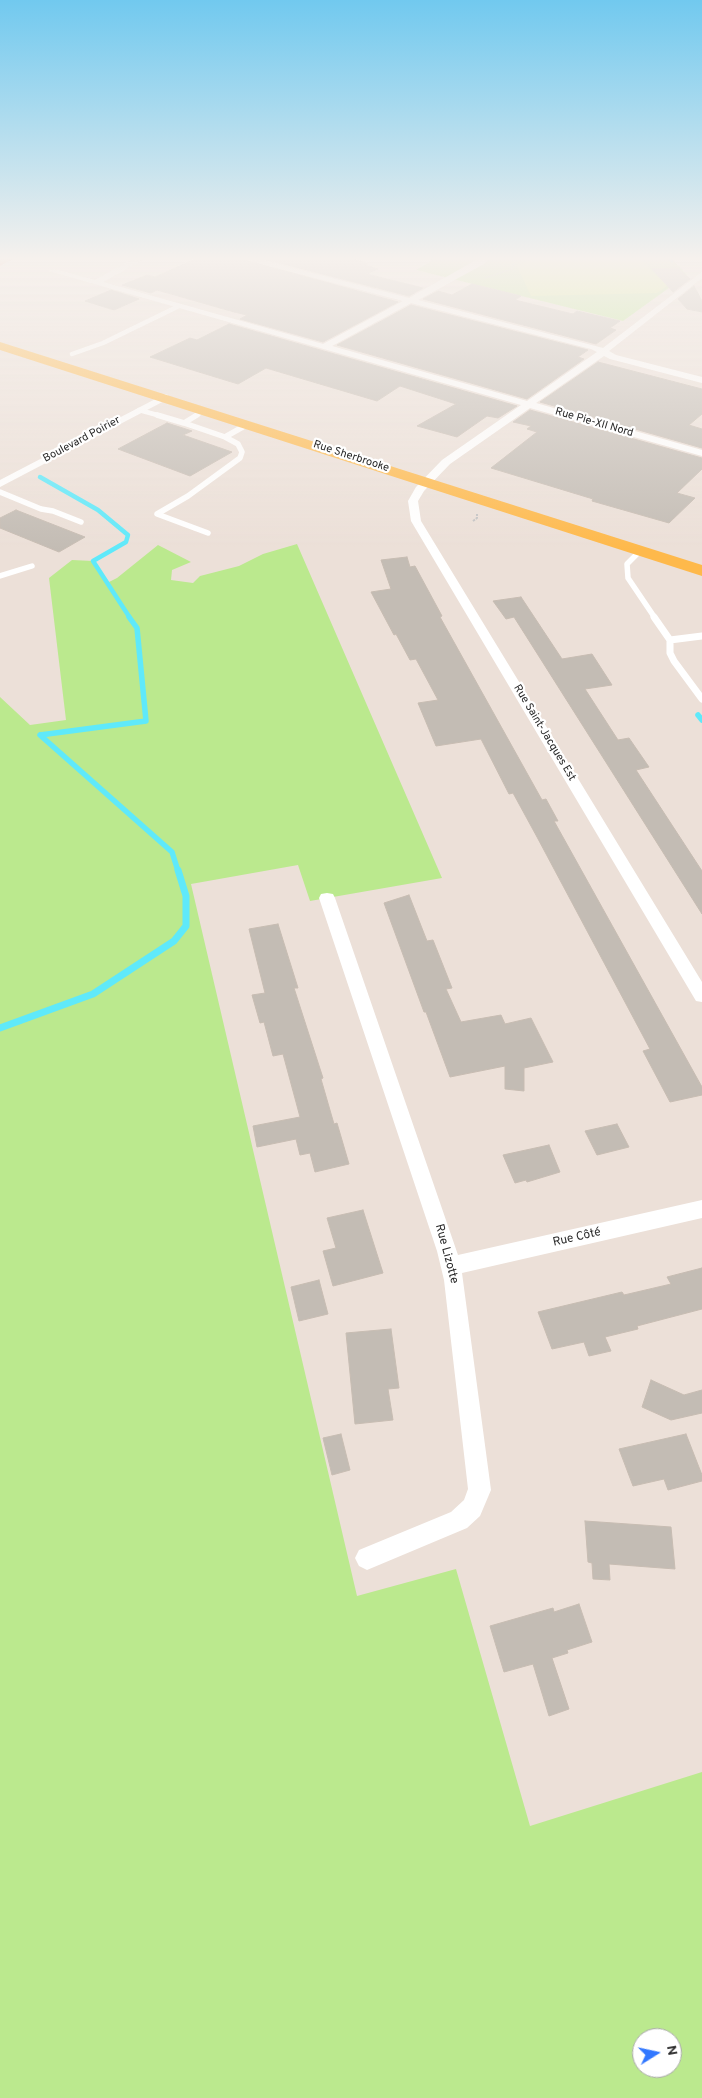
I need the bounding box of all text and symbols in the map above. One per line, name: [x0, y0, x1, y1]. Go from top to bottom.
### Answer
street label: Rue Pie-XII Nord: [553, 406, 635, 440]
street label: Boulevard Poirier: [41, 414, 123, 466]
street label: Rue Sherbrooke: [311, 439, 391, 475]
street label: Rue Saint-Jacques Est: [510, 682, 578, 784]
street label: Rue Lizotte: [431, 1223, 461, 1285]
street label: Rue Côté: [552, 1225, 602, 1251]
north arrow: [632, 2028, 682, 2078]
text: N: [662, 2044, 681, 2057]

